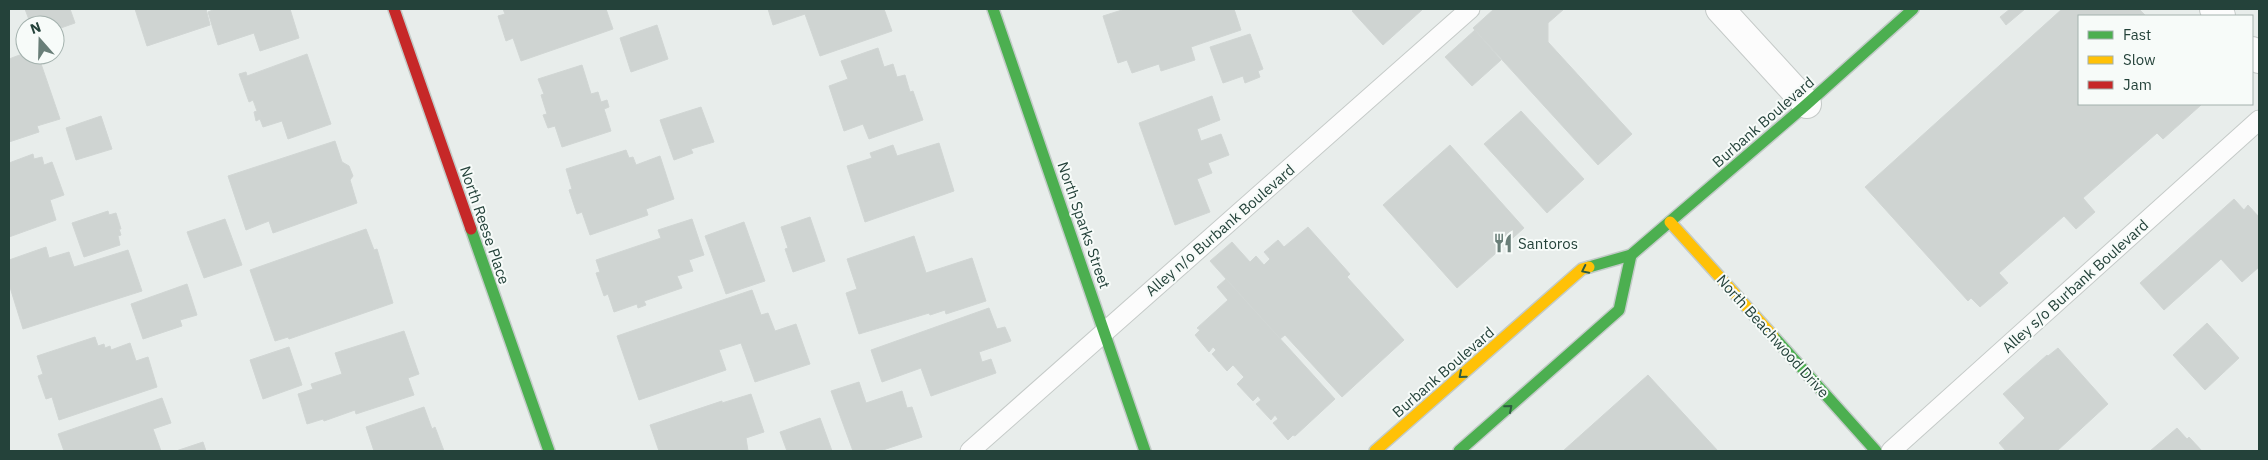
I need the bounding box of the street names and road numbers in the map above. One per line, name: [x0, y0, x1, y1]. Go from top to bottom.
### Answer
street label: Burbank Boulevard: [1708, 73, 1818, 171]
street label: North Sparks Street: [1053, 159, 1115, 291]
street label: Alley n/o Burbank Boulevard: [1141, 160, 1299, 300]
street label: North Reese Place: [456, 163, 514, 287]
street label: Alley s/o Burbank Boulevard: [1998, 215, 2152, 357]
street label: North Beachwood Drive: [1713, 270, 1833, 402]
street label: Burbank Boulevard: [1388, 323, 1498, 421]

